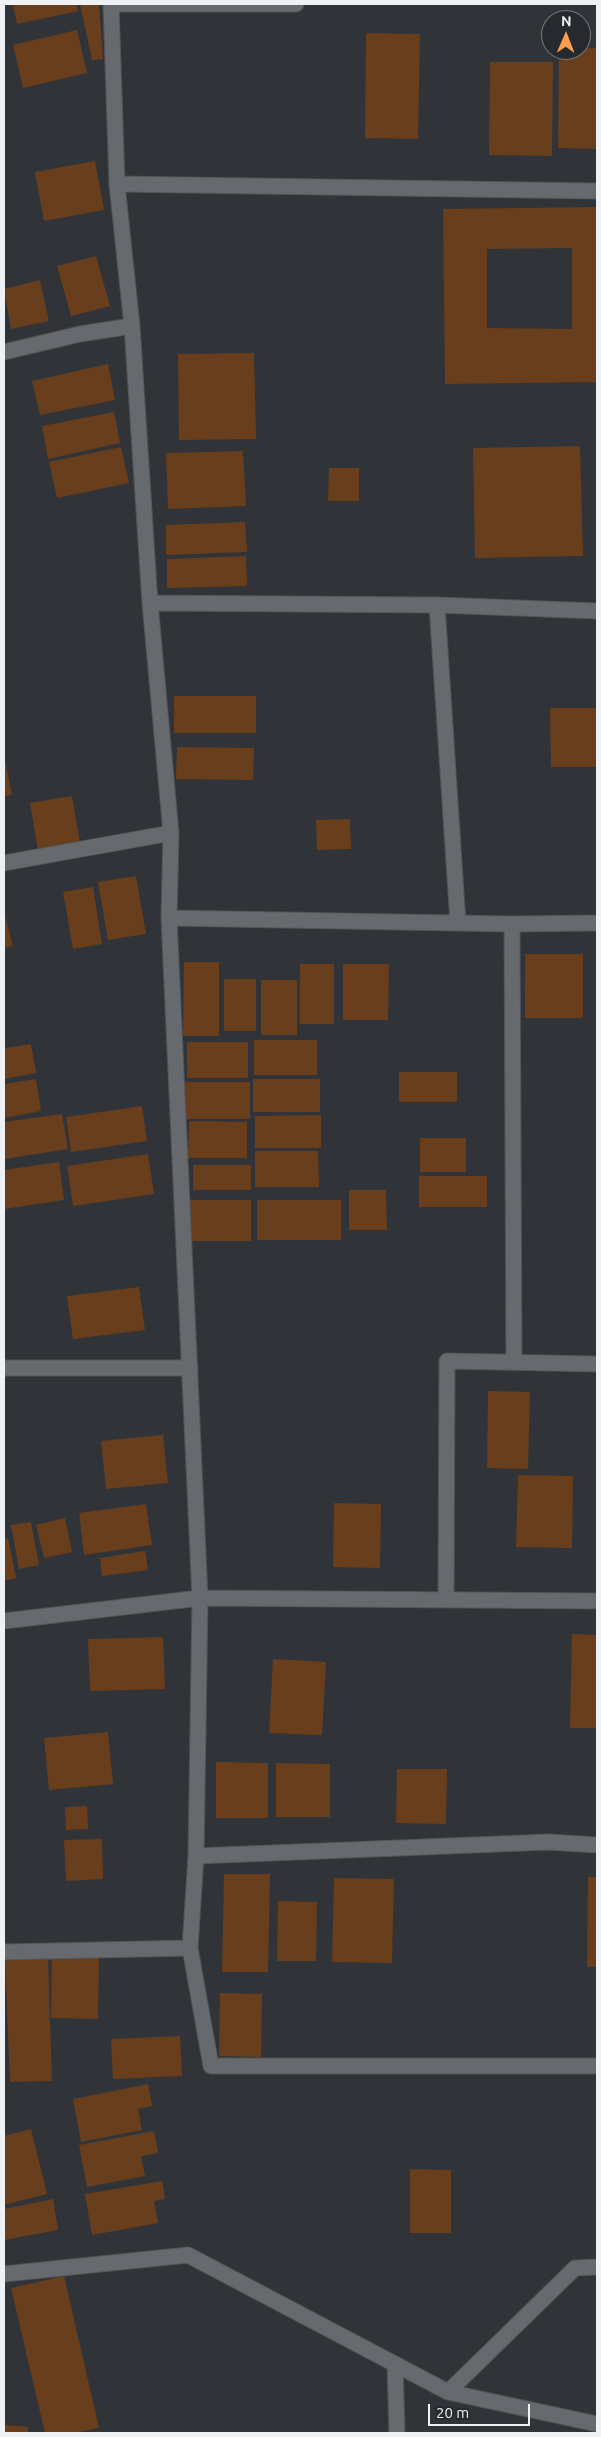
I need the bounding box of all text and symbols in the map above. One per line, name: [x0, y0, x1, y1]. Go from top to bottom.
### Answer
north arrow: [541, 10, 591, 60]
text: N: [561, 13, 572, 29]
scale bar: [431, 2394, 534, 2426]
text: 20 m: [436, 2404, 469, 2421]

